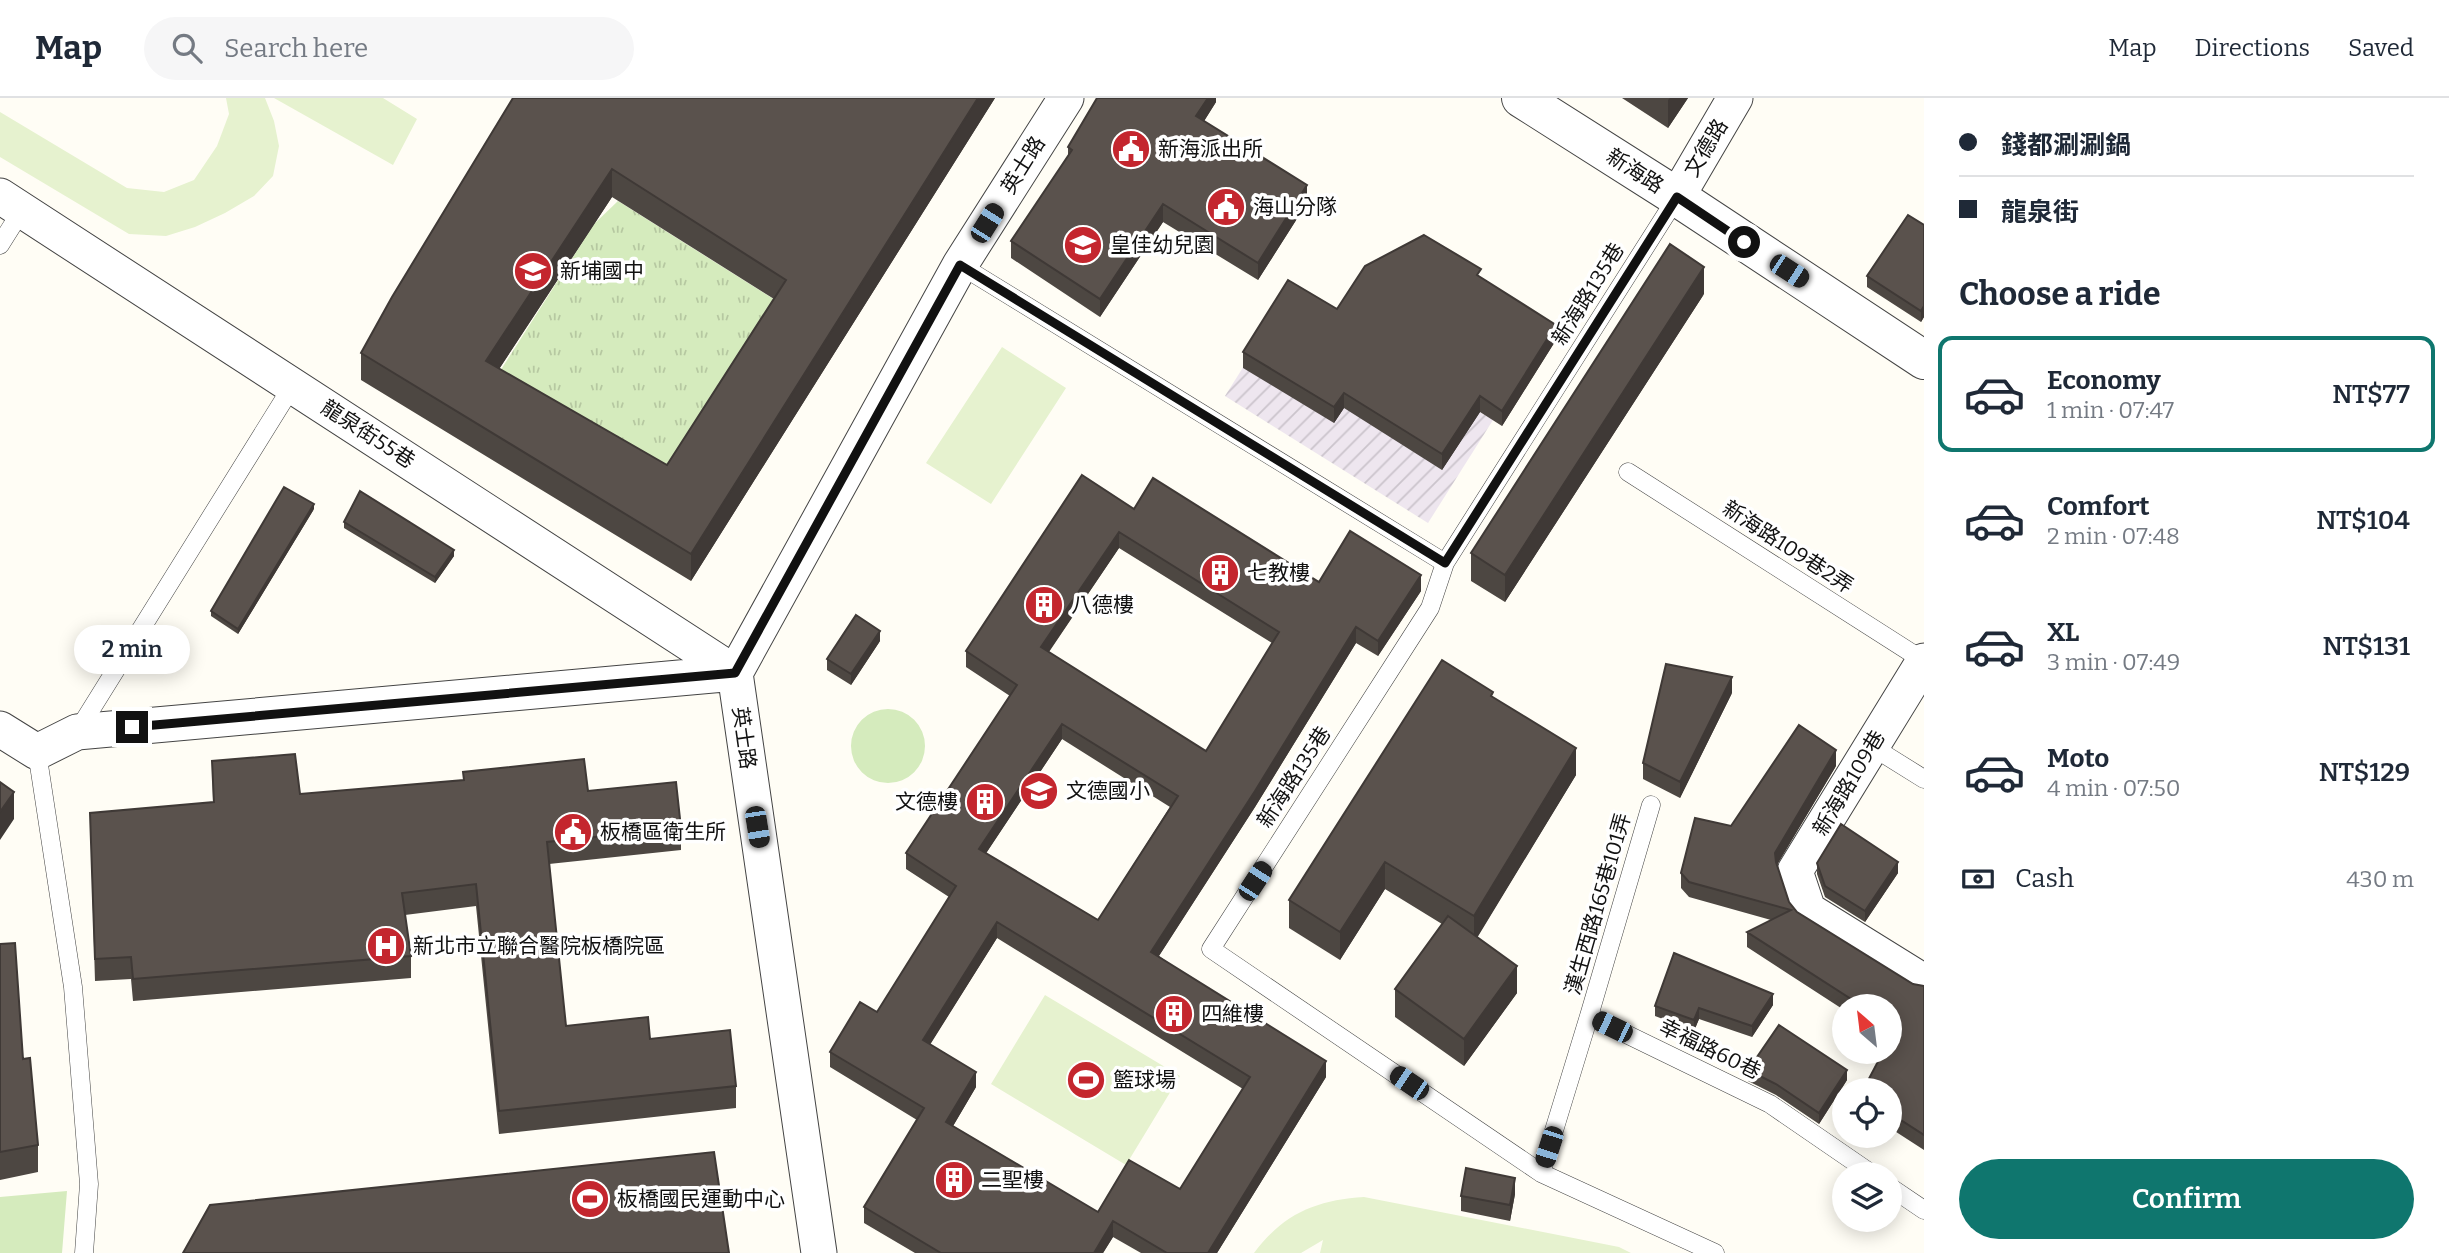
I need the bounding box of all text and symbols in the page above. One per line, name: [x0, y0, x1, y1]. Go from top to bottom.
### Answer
search box: [144, 17, 634, 80]
text: Map: [35, 28, 102, 68]
icon: search: [168, 29, 206, 67]
text: Search here: [224, 33, 368, 64]
text: Map: [2108, 34, 2157, 62]
text: Directions: [2195, 34, 2310, 62]
text: Saved: [2348, 34, 2414, 62]
street label: 文德路: [1679, 114, 1733, 182]
public building icon: 新海派出所: [1110, 128, 1152, 170]
text: 錢都涮涮鍋: [2001, 130, 2131, 161]
street label: 英士路: [995, 131, 1051, 199]
place label: 新海派出所: [1158, 136, 1263, 162]
street label: 新海路: [1602, 143, 1668, 199]
public building icon: 海山分隊: [1205, 186, 1247, 228]
place label: 海山分隊: [1253, 194, 1337, 220]
text: 龍泉街: [2001, 197, 2079, 228]
car: [967, 200, 1008, 246]
school or university icon: 皇佳幼兒園: [1062, 224, 1104, 266]
route start: [1728, 226, 1760, 258]
place label: 皇佳幼兒園: [1110, 232, 1215, 258]
street label: 新海路135巷: [1546, 238, 1630, 350]
school or university icon: 新埔國中: [512, 250, 554, 292]
car: [1766, 251, 1813, 291]
place label: 新埔國中: [560, 258, 644, 284]
text: Choose a ride: [1959, 275, 2160, 313]
icon: car: [1963, 363, 2026, 426]
text: Economy: [2047, 365, 2161, 396]
text: NT$77: [2332, 379, 2410, 410]
street label: 龍泉街55巷: [316, 394, 420, 474]
text: 1 min · 07:47: [2047, 396, 2174, 424]
icon: car: [1963, 489, 2026, 552]
text: Comfort: [2047, 491, 2150, 522]
street label: 新海路109巷2弄: [1718, 495, 1858, 599]
text: NT$104: [2316, 505, 2410, 536]
text: 2 min · 07:48: [2047, 522, 2180, 550]
building icon: 七教樓: [1199, 552, 1241, 594]
place label: 七教樓: [1247, 560, 1310, 586]
building icon: 八德樓: [1023, 584, 1065, 626]
place label: 八德樓: [1071, 592, 1134, 618]
icon: car: [1963, 615, 2026, 678]
text: XL: [2047, 617, 2079, 648]
callout: 2 min: [74, 626, 190, 674]
text: NT$131: [2323, 631, 2410, 662]
text: 2 min: [102, 635, 162, 663]
text: 3 min · 07:49: [2047, 648, 2180, 676]
street label: 英士路: [727, 705, 761, 771]
route end: [116, 711, 148, 743]
street label: 新海路135巷: [1252, 721, 1336, 833]
street label: 新海路109巷: [1807, 726, 1891, 840]
icon: car: [1963, 741, 2026, 804]
text: Moto: [2047, 743, 2109, 774]
text: NT$129: [2319, 757, 2410, 788]
school or university icon: 文德國小: [1018, 770, 1060, 812]
text: 4 min · 07:50: [2047, 774, 2181, 802]
place label: 文德國小: [1066, 778, 1150, 804]
building icon: 文德樓: [964, 781, 1006, 823]
place label: 文德樓: [895, 789, 958, 815]
car: [744, 805, 771, 849]
street label: 漢生西路165巷101弄: [1560, 810, 1636, 998]
public building icon: 板橋區衛生所: [552, 811, 594, 853]
place label: 板橋區衛生所: [600, 819, 726, 845]
car: [1235, 858, 1276, 904]
icon: cash: [1959, 860, 1997, 898]
text: Cash: [2015, 863, 2074, 894]
text: 430 m: [2346, 865, 2414, 893]
hospital icon: 新北市立聯合醫院板橋院區: [365, 925, 407, 967]
place label: 新北市立聯合醫院板橋院區: [413, 933, 665, 959]
building icon: 四維樓: [1153, 993, 1195, 1035]
north arrow: [1832, 994, 1902, 1064]
map controls: [1832, 994, 1902, 1232]
place label: 四維樓: [1201, 1001, 1264, 1027]
car: [1589, 1008, 1636, 1046]
street label: 幸福路60巷: [1655, 1013, 1765, 1085]
sports icon: 籃球場: [1065, 1059, 1107, 1101]
car: [1386, 1063, 1433, 1103]
place label: 籃球場: [1113, 1067, 1176, 1093]
button: locate: [1832, 1078, 1902, 1148]
car: [1533, 1124, 1566, 1170]
building icon: 二聖樓: [933, 1159, 975, 1201]
button: Confirm: [1959, 1159, 2414, 1239]
button: layers: [1832, 1162, 1902, 1232]
place label: 二聖樓: [981, 1167, 1044, 1193]
sports icon: 板橋國民運動中心: [569, 1178, 611, 1220]
place label: 板橋國民運動中心: [617, 1186, 785, 1212]

